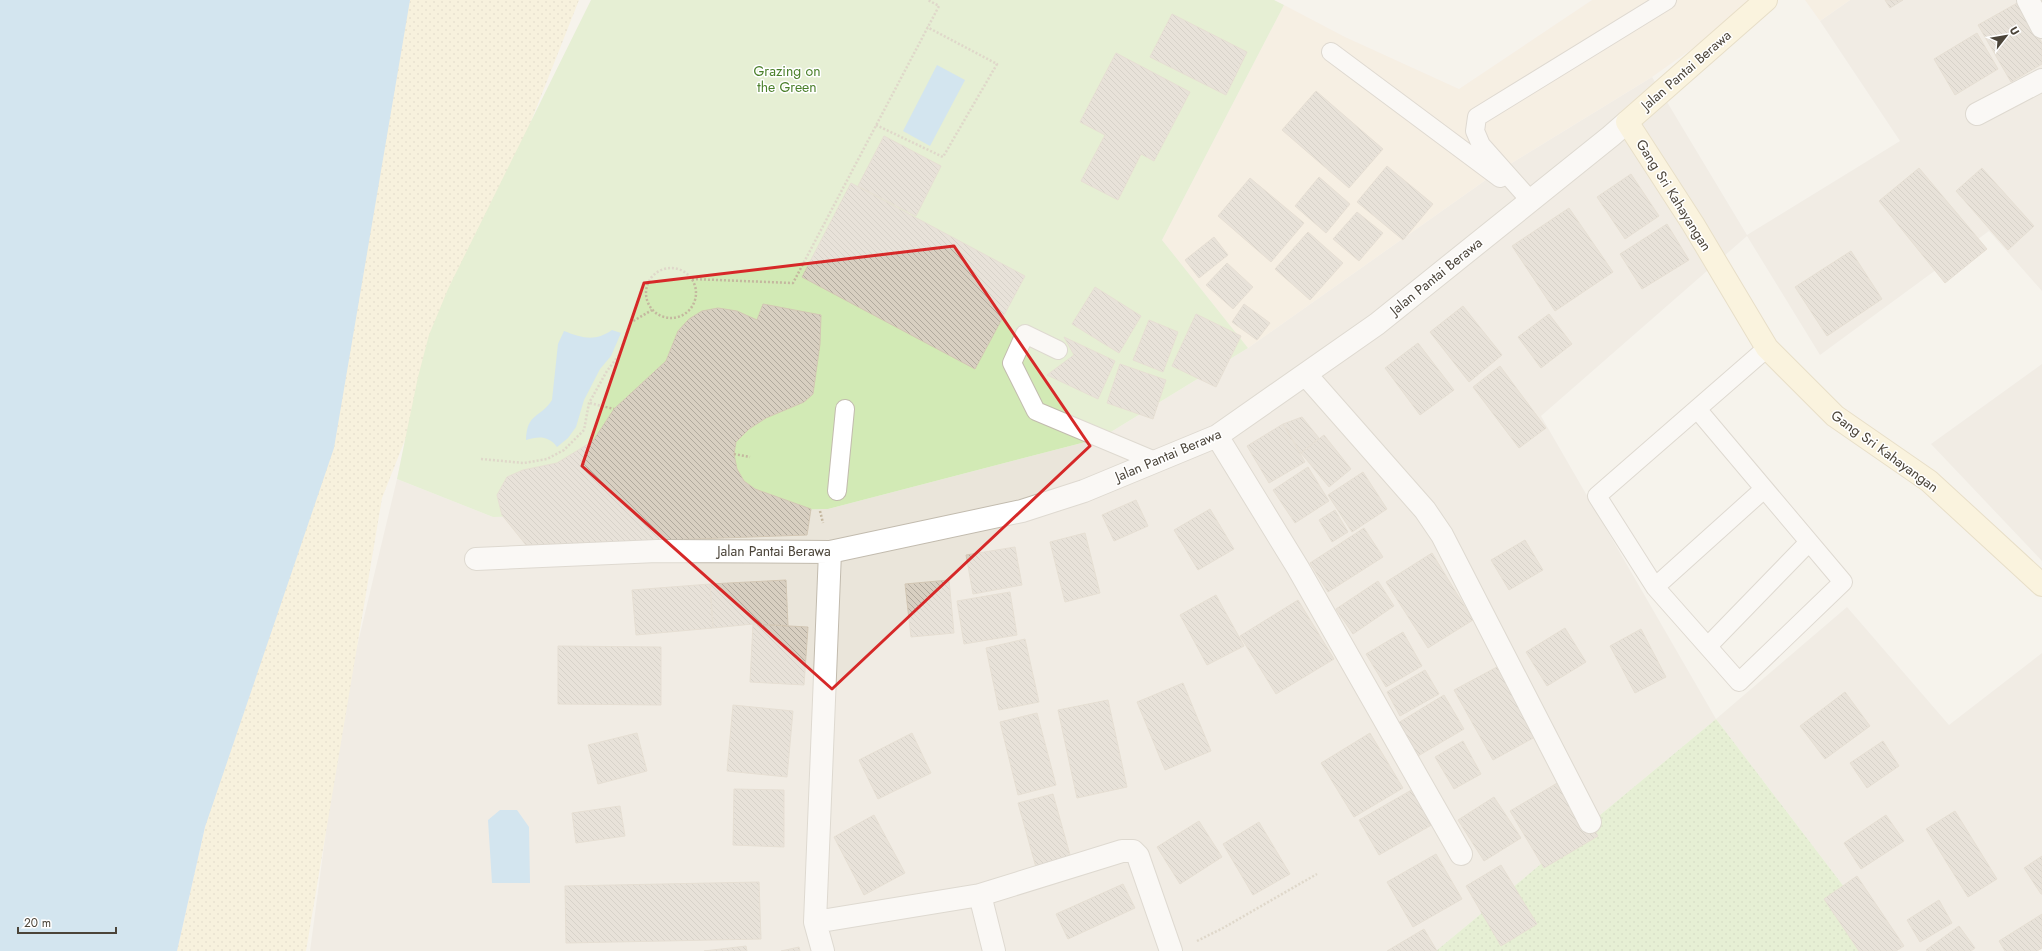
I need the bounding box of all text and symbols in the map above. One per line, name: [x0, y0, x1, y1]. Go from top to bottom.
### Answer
north arrow: [1986, 16, 2026, 56]
text: U: [2006, 23, 2023, 38]
street label: Jalan Pantai Berawa: [1635, 25, 1735, 116]
park label: Grazing on the Green: [754, 61, 821, 97]
street label: Gang Sri Kahayangan: [1631, 135, 1717, 255]
street label: Jalan Pantai Berawa: [1384, 232, 1486, 321]
street label: Gang Sri Kahayangan: [1827, 405, 1943, 497]
street label: Jalan Pantai Berawa: [1110, 424, 1224, 487]
street label: Jalan Pantai Berawa: [715, 541, 831, 561]
scale bar: [18, 909, 116, 935]
text: 20 m: [24, 914, 51, 932]

